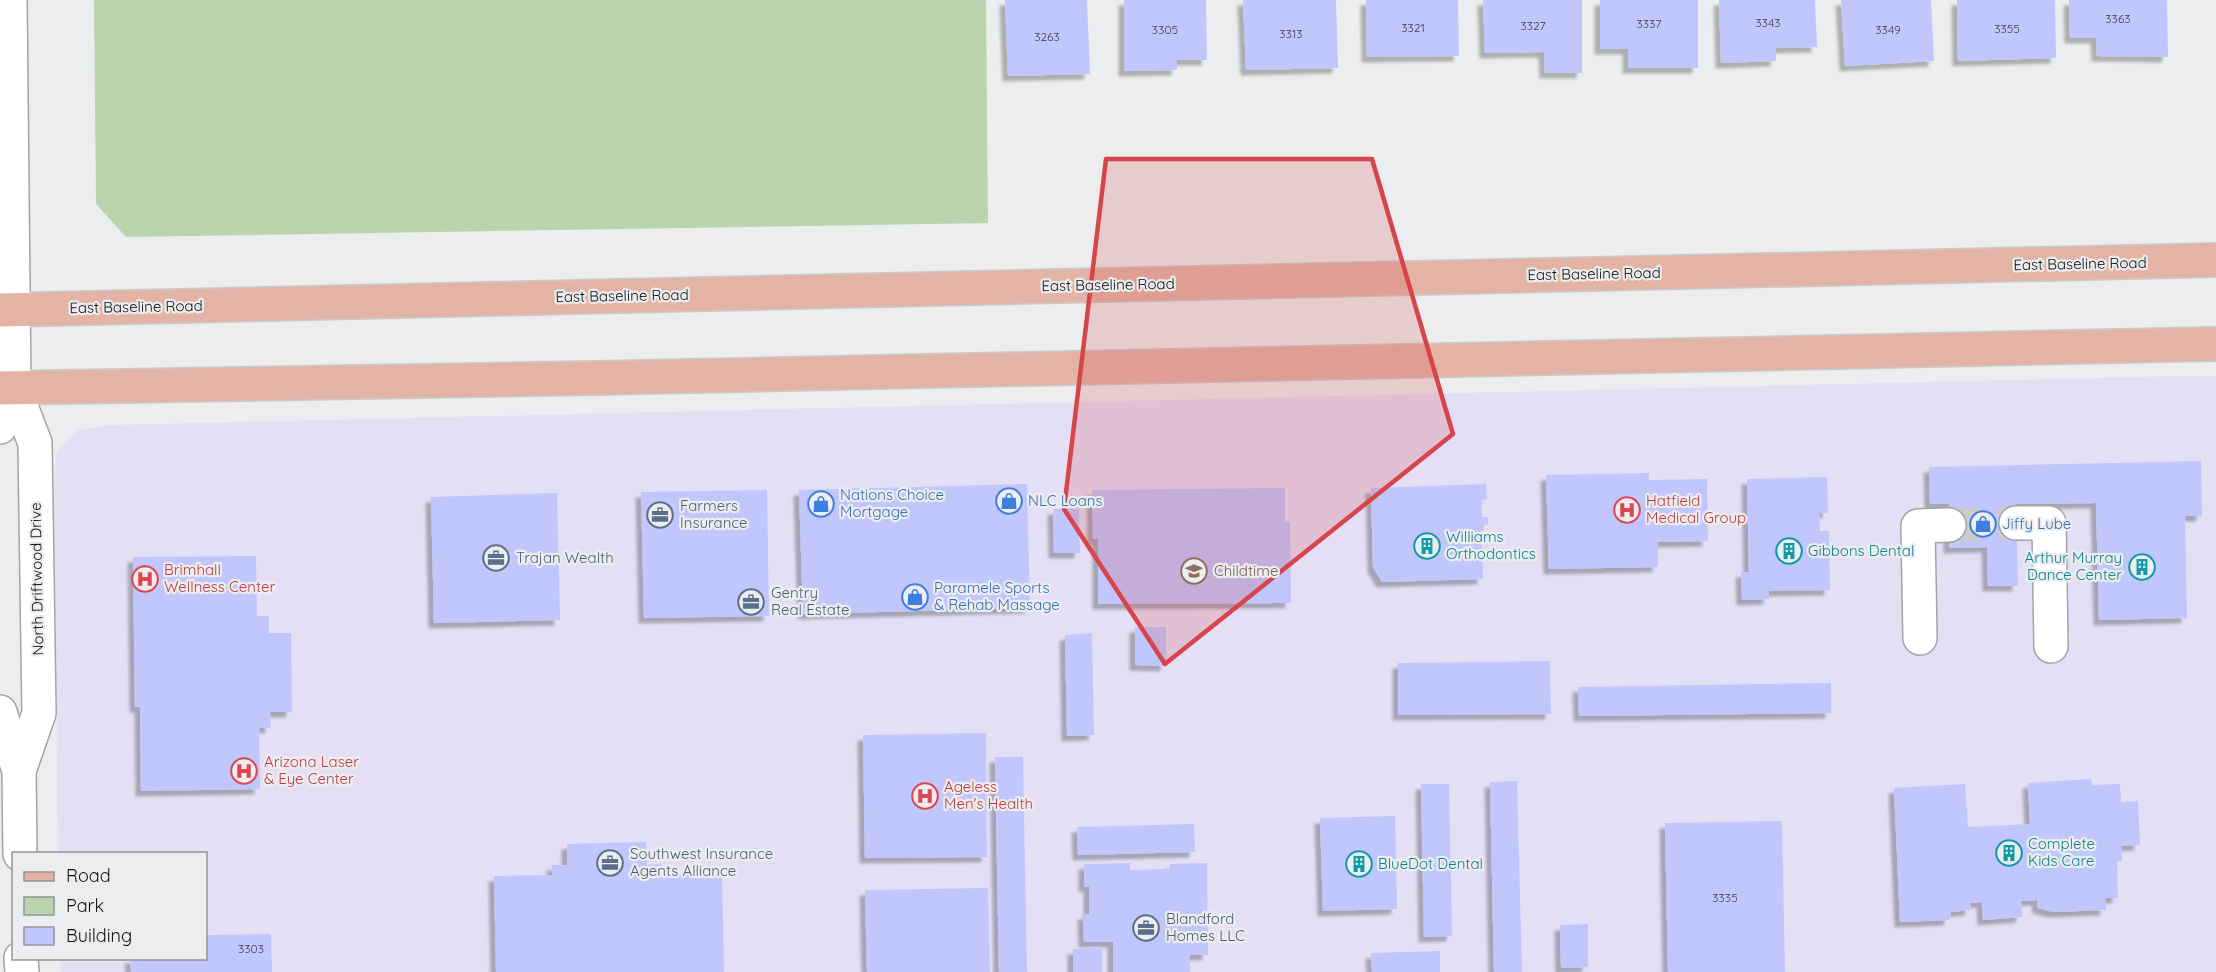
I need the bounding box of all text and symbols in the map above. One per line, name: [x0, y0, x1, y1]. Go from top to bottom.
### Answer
house number: 3363: [2105, 11, 2131, 26]
house number: 3343: [1755, 15, 1781, 30]
house number: 3337: [1636, 16, 1662, 31]
house number: 3327: [1520, 18, 1546, 33]
house number: 3321: [1401, 20, 1425, 35]
house number: 3355: [1994, 21, 2020, 36]
house number: 3305: [1152, 22, 1178, 37]
house number: 3349: [1875, 22, 1901, 37]
house number: 3313: [1279, 26, 1303, 41]
house number: 3263: [1034, 29, 1060, 44]
street label: East Baseline Road: [2013, 253, 2147, 274]
street label: East Baseline Road: [1527, 263, 1661, 284]
street label: East Baseline Road: [1041, 274, 1175, 295]
street label: East Baseline Road: [555, 285, 689, 306]
street label: East Baseline Road: [69, 296, 203, 317]
place label: Nations Choice Mortgage: [840, 485, 944, 521]
shop icon: NLC Loans: [994, 486, 1024, 516]
shop icon: Nations Choice Mortgage: [806, 489, 836, 519]
place label: NLC Loans: [1028, 491, 1102, 510]
place label: Hatfield Medical Group: [1646, 491, 1746, 527]
hospital icon: Hatfield Medical Group: [1612, 495, 1642, 525]
place label: Farmers Insurance: [680, 496, 748, 532]
office icon: Farmers Insurance: [645, 500, 675, 530]
street label: North Driftwood Drive: [26, 502, 47, 656]
shop icon: Jiffy Lube: [1968, 509, 1998, 539]
place label: Jiffy Lube: [2002, 514, 2071, 533]
place label: Williams Orthodontics: [1446, 527, 1536, 563]
building icon: Williams Orthodontics: [1412, 531, 1442, 561]
building icon: Gibbons Dental: [1774, 536, 1804, 566]
place label: Gibbons Dental: [1808, 541, 1914, 560]
office icon: Trajan Wealth: [481, 543, 511, 573]
place label: Trajan Wealth: [516, 548, 614, 567]
place label: Arthur Murray Dance Center: [2025, 548, 2122, 584]
building icon: Arthur Murray Dance Center: [2127, 552, 2157, 582]
school or university icon: Childtime: [1179, 556, 1209, 586]
place label: Brimhall Wellness Center: [164, 560, 275, 596]
place label: Childtime: [1214, 561, 1278, 580]
hospital icon: Brimhall Wellness Center: [130, 564, 160, 594]
place label: Paramele Sports & Rehab Massage: [934, 578, 1060, 614]
shop icon: Paramele Sports & Rehab Massage: [900, 582, 930, 612]
place label: Gentry Real Estate: [771, 583, 849, 619]
office icon: Gentry Real Estate: [736, 587, 766, 617]
place label: Arizona Laser & Eye Center: [264, 752, 359, 788]
hospital icon: Arizona Laser & Eye Center: [229, 756, 259, 786]
place label: Ageless Men's Health: [944, 777, 1033, 813]
hospital icon: Ageless Men's Health: [910, 781, 940, 811]
place label: Complete Kids Care: [2028, 834, 2095, 870]
building icon: Complete Kids Care: [1994, 838, 2024, 868]
place label: Southwest Insurance Agents Alliance: [630, 844, 773, 880]
office icon: Southwest Insurance Agents Alliance: [595, 848, 625, 878]
building icon: BlueDot Dental: [1344, 849, 1374, 879]
legend: [12, 852, 207, 960]
place label: BlueDot Dental: [1378, 854, 1483, 873]
text: Road: [66, 864, 111, 887]
house number: 3335: [1712, 890, 1738, 905]
text: Park: [66, 894, 104, 917]
place label: Blandford Homes LLC: [1166, 909, 1245, 945]
office icon: Blandford Homes LLC: [1131, 913, 1161, 943]
text: Building: [66, 924, 132, 947]
house number: 3303: [238, 941, 264, 956]

